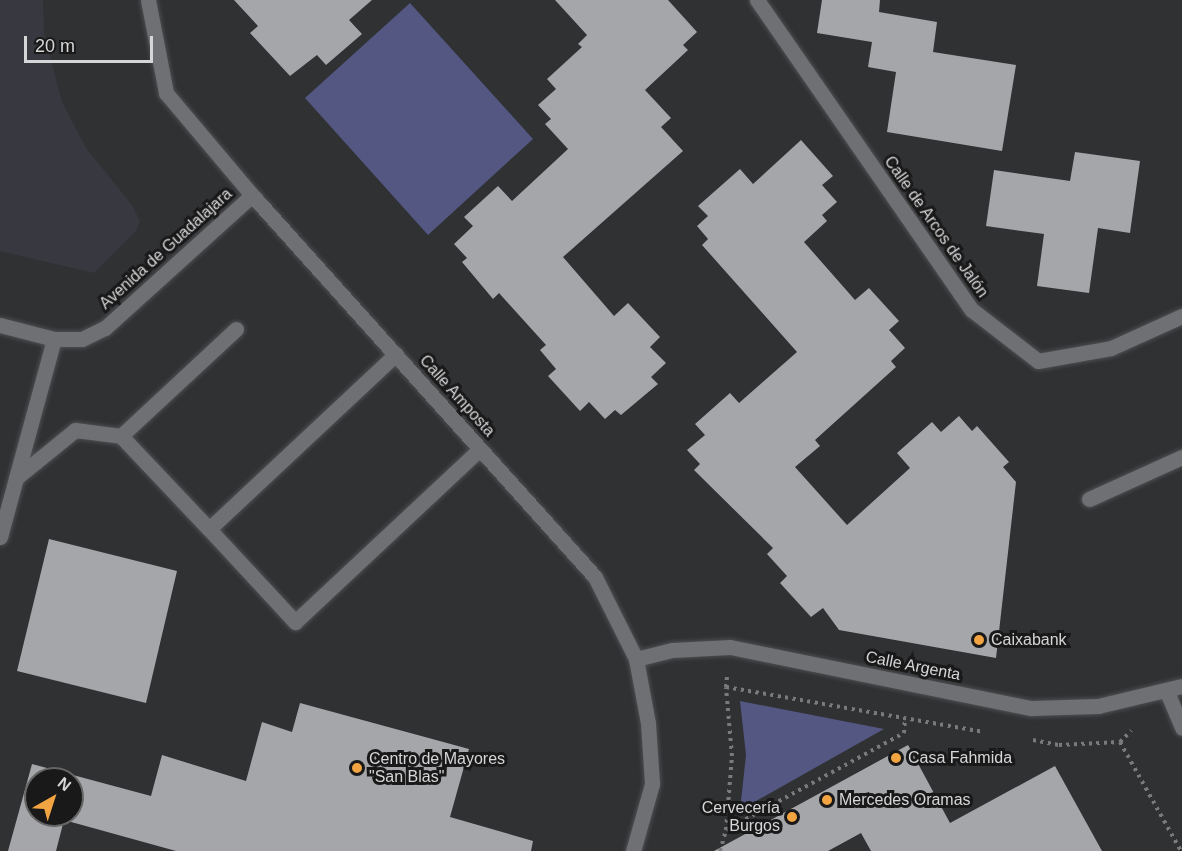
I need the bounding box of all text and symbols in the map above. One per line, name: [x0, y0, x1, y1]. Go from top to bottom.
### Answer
scale bar: [27, 24, 156, 62]
text: 20 m: [35, 36, 75, 56]
street label: Calle de Arcos de Jalón: [880, 152, 992, 302]
street label: Avenida de Guadalajara: [96, 185, 236, 313]
street label: Calle Amposta: [415, 351, 499, 441]
place label: Caixabank: [991, 630, 1067, 650]
marker: Caixabank: [972, 633, 986, 647]
street label: Calle Argenta: [864, 647, 962, 685]
place label: Casa Fahmida: [908, 748, 1012, 768]
place label: Centro de Mayores "San Blas": [369, 749, 505, 787]
marker: Casa Fahmida: [889, 751, 903, 765]
marker: Centro de Mayores "San Blas": [350, 761, 364, 775]
north arrow: [24, 767, 84, 827]
text: N: [55, 774, 74, 794]
place label: Mercedes Oramas: [839, 790, 971, 810]
marker: Mercedes Oramas: [820, 793, 834, 807]
place label: Cervecería Burgos: [702, 798, 780, 836]
marker: Cervecería Burgos: [785, 810, 799, 824]

